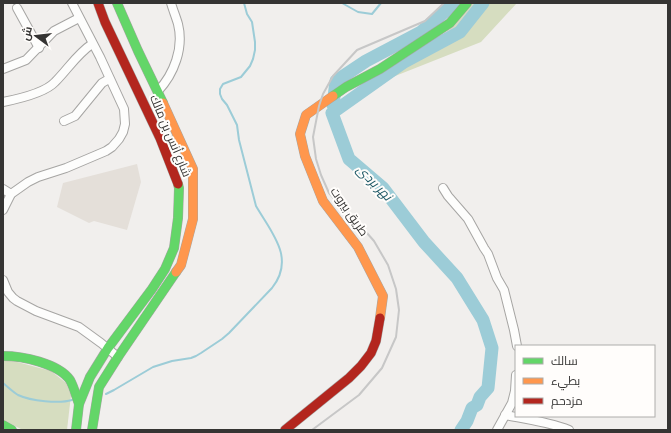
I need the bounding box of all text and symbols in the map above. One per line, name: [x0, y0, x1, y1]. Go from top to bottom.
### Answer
north arrow: [16, 16, 56, 56]
text: ش: [18, 25, 36, 42]
street label: شارع أنس بن مالك: [145, 92, 195, 180]
water label: نهر بردى: [352, 161, 397, 206]
street label: طريق بيروت: [326, 184, 372, 240]
legend: [515, 345, 655, 417]
text: سالك: [551, 353, 578, 370]
text: بطيء: [551, 373, 580, 391]
text: مزدحم: [551, 393, 583, 410]

